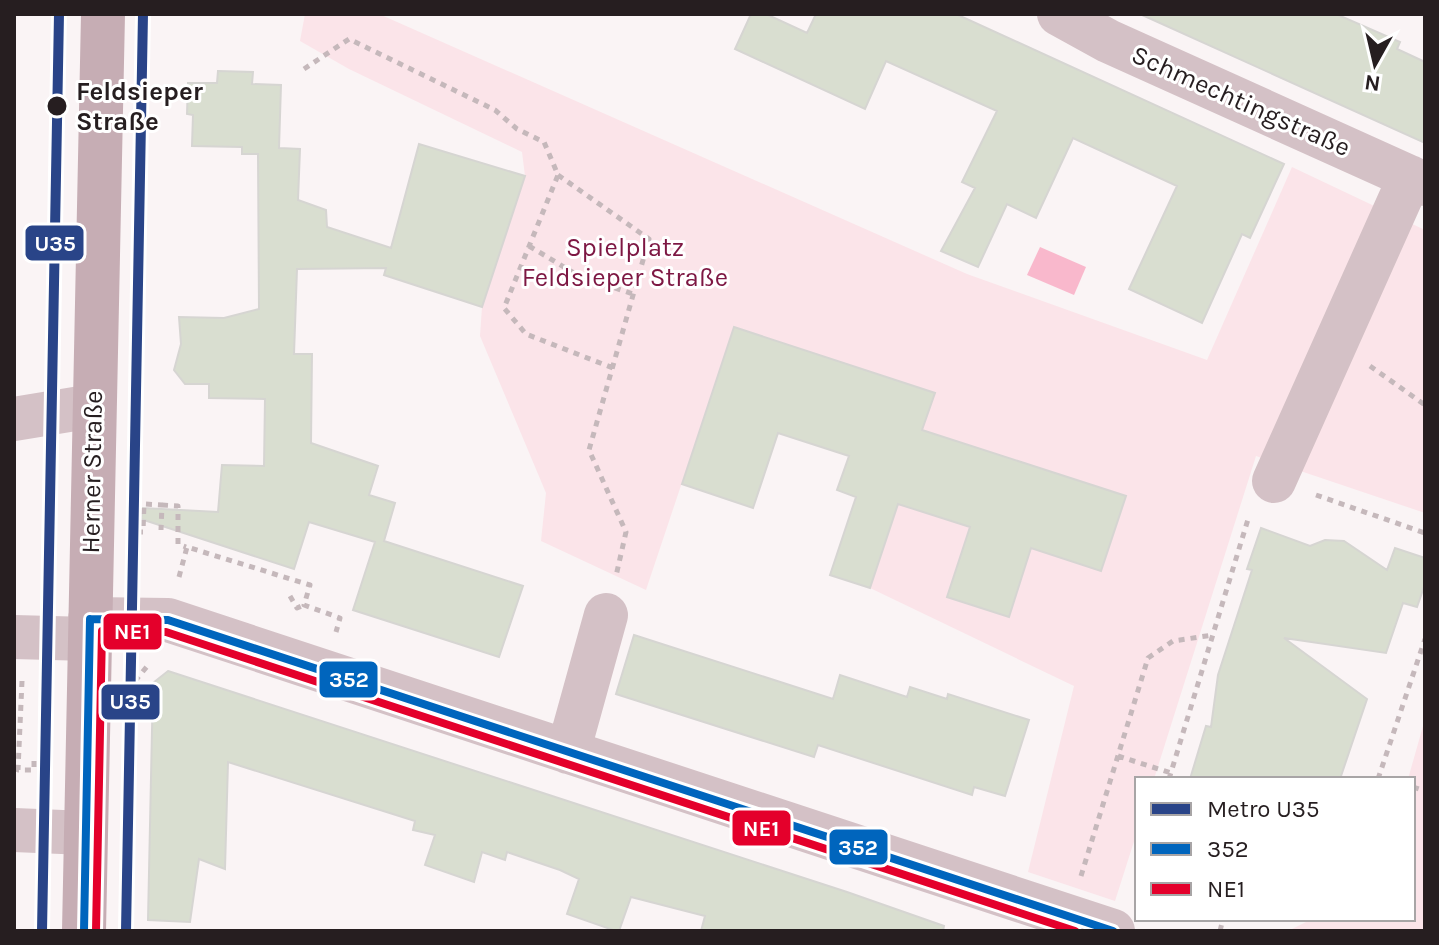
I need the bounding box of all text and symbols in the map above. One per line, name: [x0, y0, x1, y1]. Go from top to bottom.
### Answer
north arrow: [1335, 24, 1415, 104]
street label: Schmechtingstraße: [1127, 39, 1355, 163]
text: N: [1363, 69, 1382, 97]
place label: Feldsieper Straße: [76, 76, 204, 137]
marker: Feldsieper Straße: [45, 94, 69, 118]
line badge: U35: [24, 224, 85, 262]
text: U35: [34, 231, 76, 257]
park label: Spielplatz Feldsieper Straße: [522, 232, 728, 293]
street label: Herner Straße: [75, 390, 109, 554]
line badge: NE1: [102, 612, 163, 651]
text: NE1: [114, 619, 150, 645]
line badge: 352: [318, 660, 379, 699]
text: 352: [329, 667, 369, 693]
line badge: U35: [100, 683, 161, 721]
text: U35: [109, 689, 151, 715]
legend: [1135, 777, 1415, 921]
text: Metro U35: [1207, 795, 1320, 823]
line badge: NE1: [731, 809, 792, 847]
text: NE1: [743, 816, 779, 842]
line badge: 352: [828, 828, 889, 866]
text: 352: [838, 835, 878, 861]
text: 352: [1207, 835, 1249, 863]
text: NE1: [1207, 875, 1245, 903]

